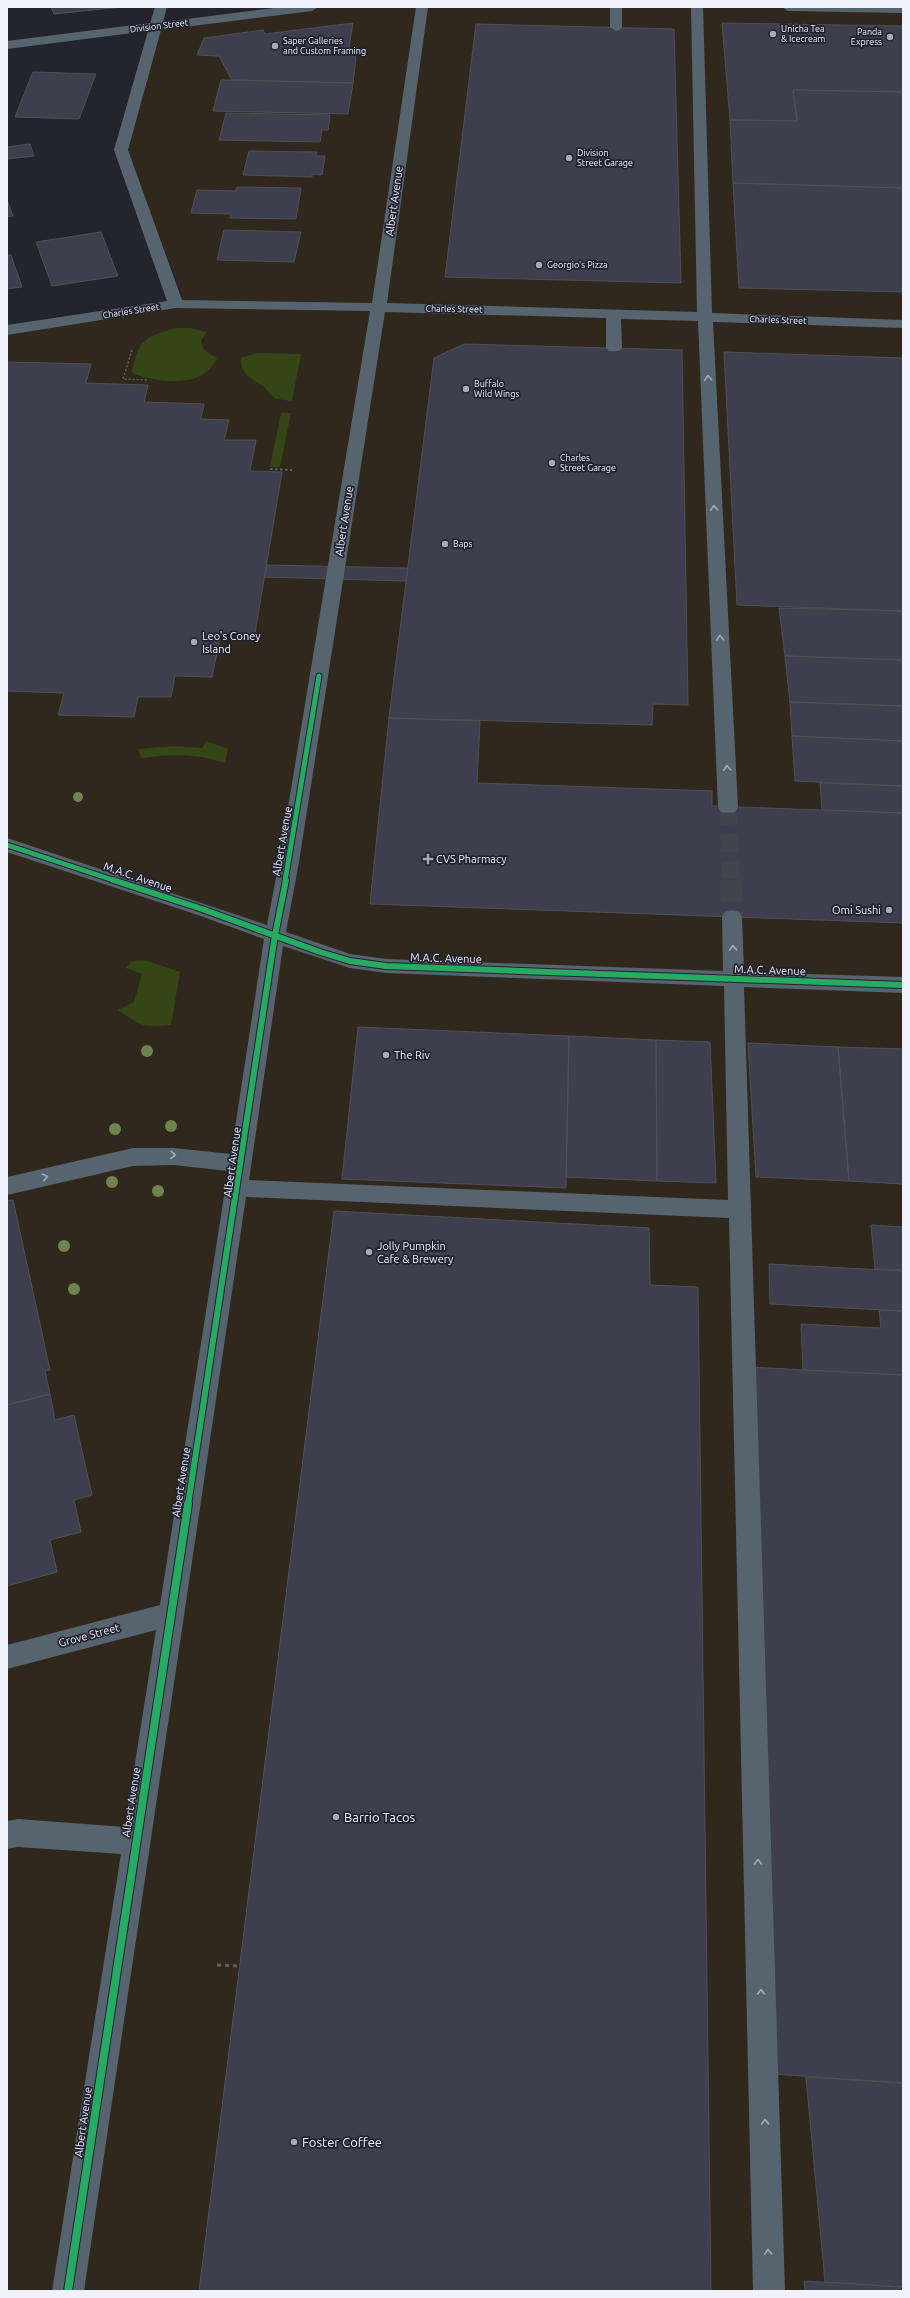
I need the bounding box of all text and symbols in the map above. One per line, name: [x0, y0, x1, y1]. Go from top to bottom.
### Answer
street label: Division Street: [129, 17, 189, 35]
place label: Unicha Tea & Icecream: [781, 24, 826, 44]
place label: Panda Express: [851, 27, 882, 47]
marker: Unicha Tea & Icecream: [768, 29, 778, 39]
marker: Panda Express: [885, 32, 895, 42]
place label: Saper Galleries and Custom Framing: [283, 36, 366, 56]
marker: Saper Galleries and Custom Framing: [270, 41, 280, 51]
place label: Division Street Garage: [577, 148, 633, 168]
marker: Division Street Garage: [564, 153, 574, 163]
street label: Albert Avenue: [383, 165, 405, 237]
marker: Georgio's Pizza: [534, 260, 544, 270]
place label: Georgio's Pizza: [547, 260, 608, 270]
street label: Charles Street: [102, 302, 160, 320]
street label: Charles Street: [425, 304, 483, 315]
street label: Charles Street: [749, 314, 807, 326]
one-way arrow: [704, 375, 713, 381]
place label: Buffalo Wild Wings: [474, 379, 519, 399]
marker: Buffalo Wild Wings: [461, 384, 471, 394]
place label: Charles Street Garage: [560, 453, 616, 473]
marker: Charles Street Garage: [547, 458, 557, 468]
street label: Albert Avenue: [333, 485, 355, 557]
one-way arrow: [710, 505, 719, 511]
marker: Baps: [440, 539, 450, 549]
place label: Baps: [453, 539, 473, 549]
place label: Leo's Coney Island: [202, 630, 261, 655]
one-way arrow: [716, 635, 725, 641]
marker: Leo's Coney Island: [189, 637, 199, 647]
one-way arrow: [722, 765, 731, 771]
street label: Albert Avenue: [270, 805, 294, 877]
place label: CVS Pharmacy: [436, 853, 507, 865]
marker: CVS Pharmacy: [423, 854, 433, 864]
street label: M.A.C. Avenue: [102, 860, 174, 894]
place label: Omi Sushi: [832, 904, 881, 916]
marker: Omi Sushi: [884, 905, 894, 915]
one-way arrow: [729, 945, 737, 951]
street label: M.A.C. Avenue: [410, 951, 482, 965]
street label: M.A.C. Avenue: [734, 963, 806, 977]
place label: The Riv: [394, 1049, 431, 1061]
marker: The Riv: [381, 1050, 391, 1060]
street label: Albert Avenue: [221, 1126, 243, 1198]
one-way arrow: [170, 1151, 176, 1159]
one-way arrow: [42, 1174, 48, 1182]
place label: Jolly Pumpkin Cafe & Brewery: [377, 1240, 454, 1265]
marker: Jolly Pumpkin Cafe & Brewery: [364, 1247, 374, 1257]
street label: Albert Avenue: [170, 1446, 192, 1518]
street label: Grove Street: [57, 1621, 121, 1649]
street label: Albert Avenue: [120, 1766, 142, 1838]
place label: Barrio Tacos: [344, 1810, 416, 1824]
marker: Barrio Tacos: [331, 1812, 341, 1822]
one-way arrow: [753, 1859, 762, 1865]
one-way arrow: [757, 1989, 765, 1995]
street label: Albert Avenue: [72, 2086, 94, 2158]
one-way arrow: [760, 2119, 769, 2125]
place label: Foster Coffee: [302, 2135, 382, 2149]
marker: Foster Coffee: [289, 2137, 299, 2147]
one-way arrow: [764, 2249, 772, 2255]

